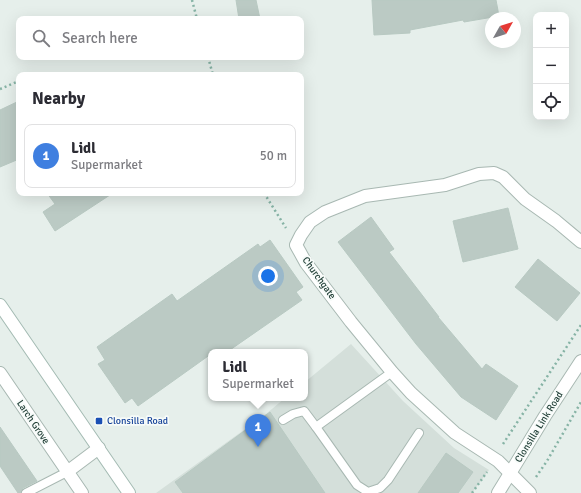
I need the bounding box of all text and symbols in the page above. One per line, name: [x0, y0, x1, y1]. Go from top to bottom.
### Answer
north arrow: [485, 12, 521, 48]
map controls: [533, 12, 569, 120]
button: +: [533, 12, 569, 48]
search box: [16, 16, 304, 60]
icon: search: [30, 27, 52, 49]
text: Search here: [62, 29, 138, 47]
button: −: [533, 48, 569, 84]
button: locate: [533, 84, 569, 120]
text: Nearby: [32, 88, 85, 109]
text: Lidl: [71, 139, 96, 157]
text: 1: [42, 148, 50, 164]
text: 50 m: [260, 148, 287, 164]
text: Supermarket: [71, 157, 143, 173]
street label: Churchgate: [300, 255, 338, 301]
your location: [258, 266, 278, 286]
popup: [208, 349, 308, 401]
text: Lidl: [222, 358, 247, 376]
text: Supermarket: [222, 376, 294, 392]
street label: Clonsilla Link Road: [512, 389, 566, 465]
street label: Larch Grove: [14, 398, 52, 446]
pin: 1: [245, 414, 271, 447]
place label: Clonsilla Road: [107, 415, 168, 427]
marker: Clonsilla Road: [94, 416, 104, 426]

